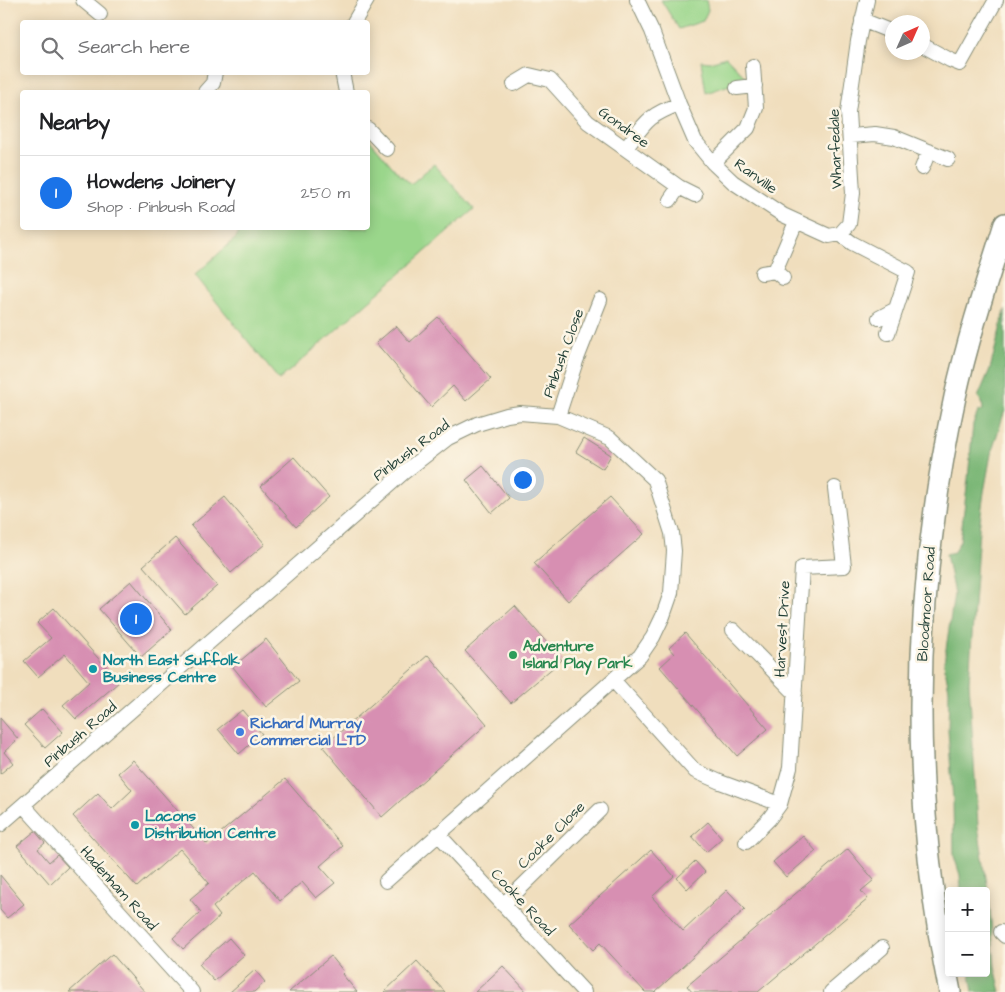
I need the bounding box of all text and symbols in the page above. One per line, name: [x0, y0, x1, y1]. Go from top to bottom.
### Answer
north arrow: [885, 15, 930, 60]
search box: [20, 20, 370, 75]
icon: search: [38, 34, 66, 62]
text: Search here: [78, 34, 190, 61]
street label: Gondree: [594, 102, 654, 153]
text: Nearby: [40, 108, 110, 137]
street label: Wharfedale: [824, 109, 847, 189]
street label: Ranville: [730, 154, 782, 199]
text: Howdens Joinery: [87, 169, 236, 196]
text: 1: [55, 182, 57, 204]
text: 250 m: [301, 182, 350, 204]
text: Shop · Pinbush Road: [87, 196, 235, 218]
street label: Pinbush Close: [538, 306, 589, 401]
street label: Pinbush Road: [369, 415, 454, 486]
your location: [510, 467, 536, 493]
street label: Bloodmoor Road: [912, 546, 941, 662]
street label: Harvest Drive: [769, 580, 796, 678]
pin: 1: [120, 600, 152, 638]
place label: Adventure Island Play Park: [523, 636, 633, 675]
marker: Adventure Island Play Park: [507, 649, 519, 661]
place label: North East Suffolk Business Centre: [103, 650, 241, 688]
marker: North East Suffolk Business Centre: [87, 663, 99, 675]
street label: Pinbush Road: [39, 696, 122, 772]
place label: Richard Murray Commercial LTD: [250, 713, 366, 751]
marker: Richard Murray Commercial LTD: [234, 726, 246, 738]
street label: Cooke Close: [513, 797, 590, 874]
place label: Lacons Distribution Centre: [145, 806, 276, 844]
marker: Lacons Distribution Centre: [129, 819, 141, 831]
street label: Hadenham Road: [75, 841, 163, 935]
street label: Cooke Road: [486, 864, 560, 941]
map controls: [945, 887, 990, 977]
button: +: [945, 887, 990, 932]
button: −: [945, 932, 990, 977]

